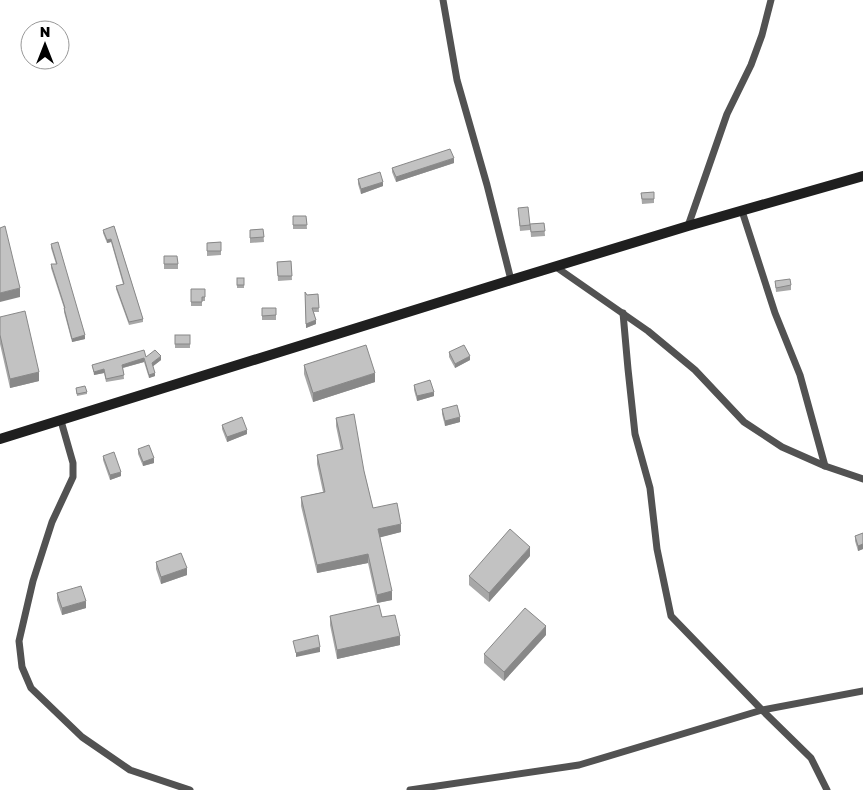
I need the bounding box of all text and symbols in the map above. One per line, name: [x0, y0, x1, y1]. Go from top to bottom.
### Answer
north arrow: [20, 20, 70, 70]
text: N: [40, 23, 50, 40]

